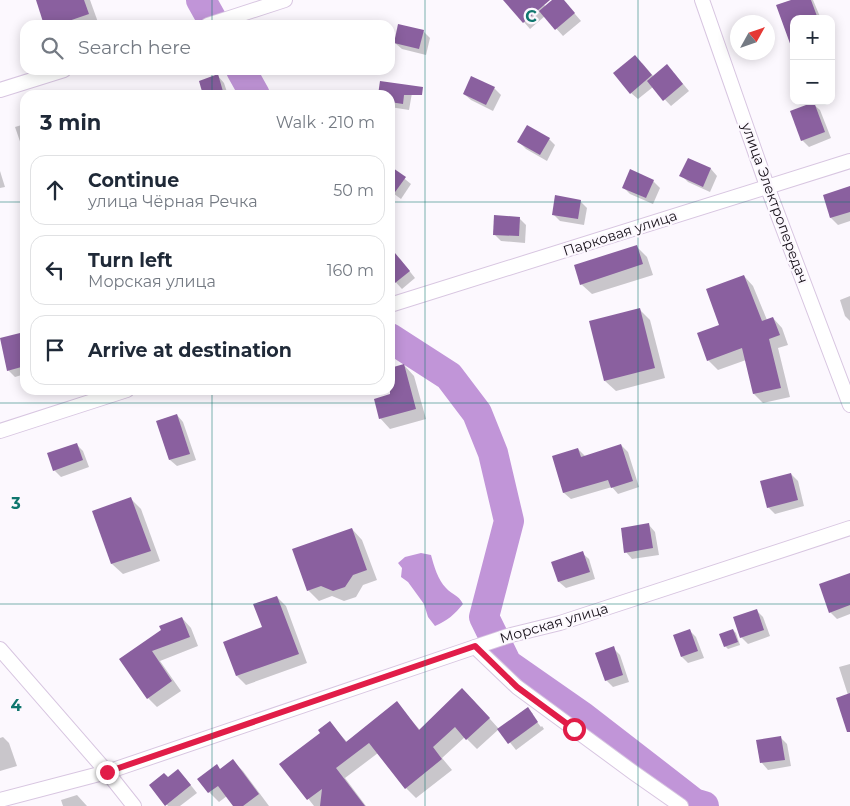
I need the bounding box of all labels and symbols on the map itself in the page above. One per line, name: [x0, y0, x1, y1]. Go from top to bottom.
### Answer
text: C: [525, 7, 537, 26]
north arrow: [730, 15, 775, 60]
street label: улица Электропередач: [737, 119, 812, 286]
street label: Парковая улица: [561, 206, 679, 260]
text: 3: [10, 494, 21, 513]
street label: Морская улица: [498, 599, 610, 647]
text: 4: [10, 696, 22, 715]
route start: [563, 718, 586, 741]
route end: [96, 761, 119, 784]

